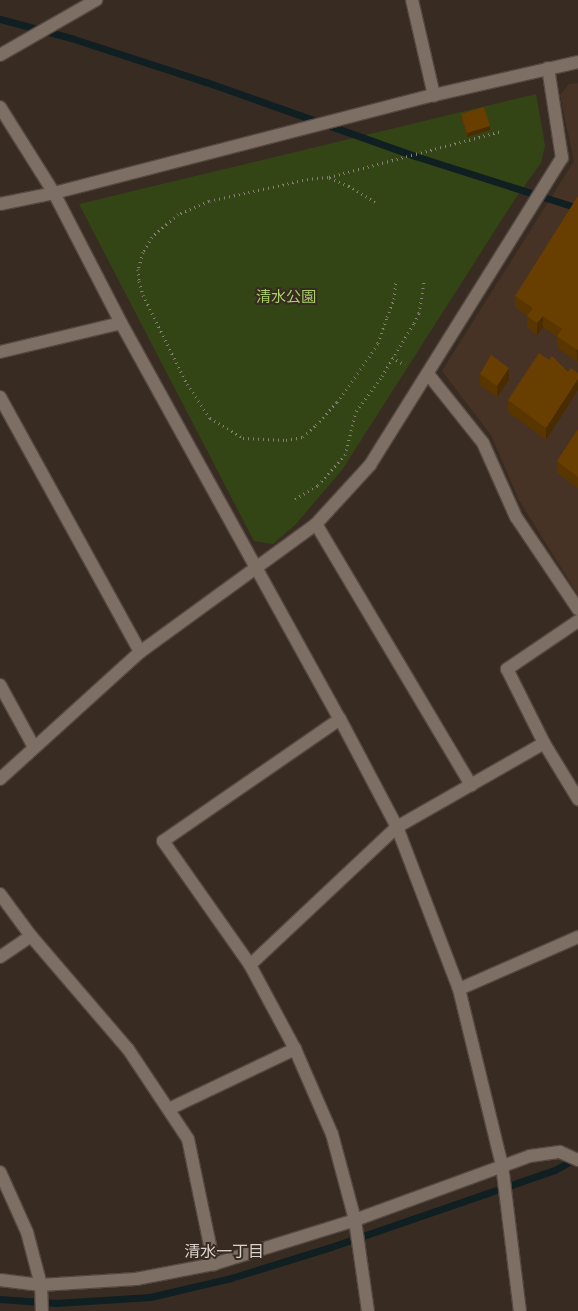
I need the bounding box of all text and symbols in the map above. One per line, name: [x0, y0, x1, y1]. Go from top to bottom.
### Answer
park label: 清水公園: [256, 289, 316, 307]
district label: 清水一丁目: [184, 1242, 264, 1262]

